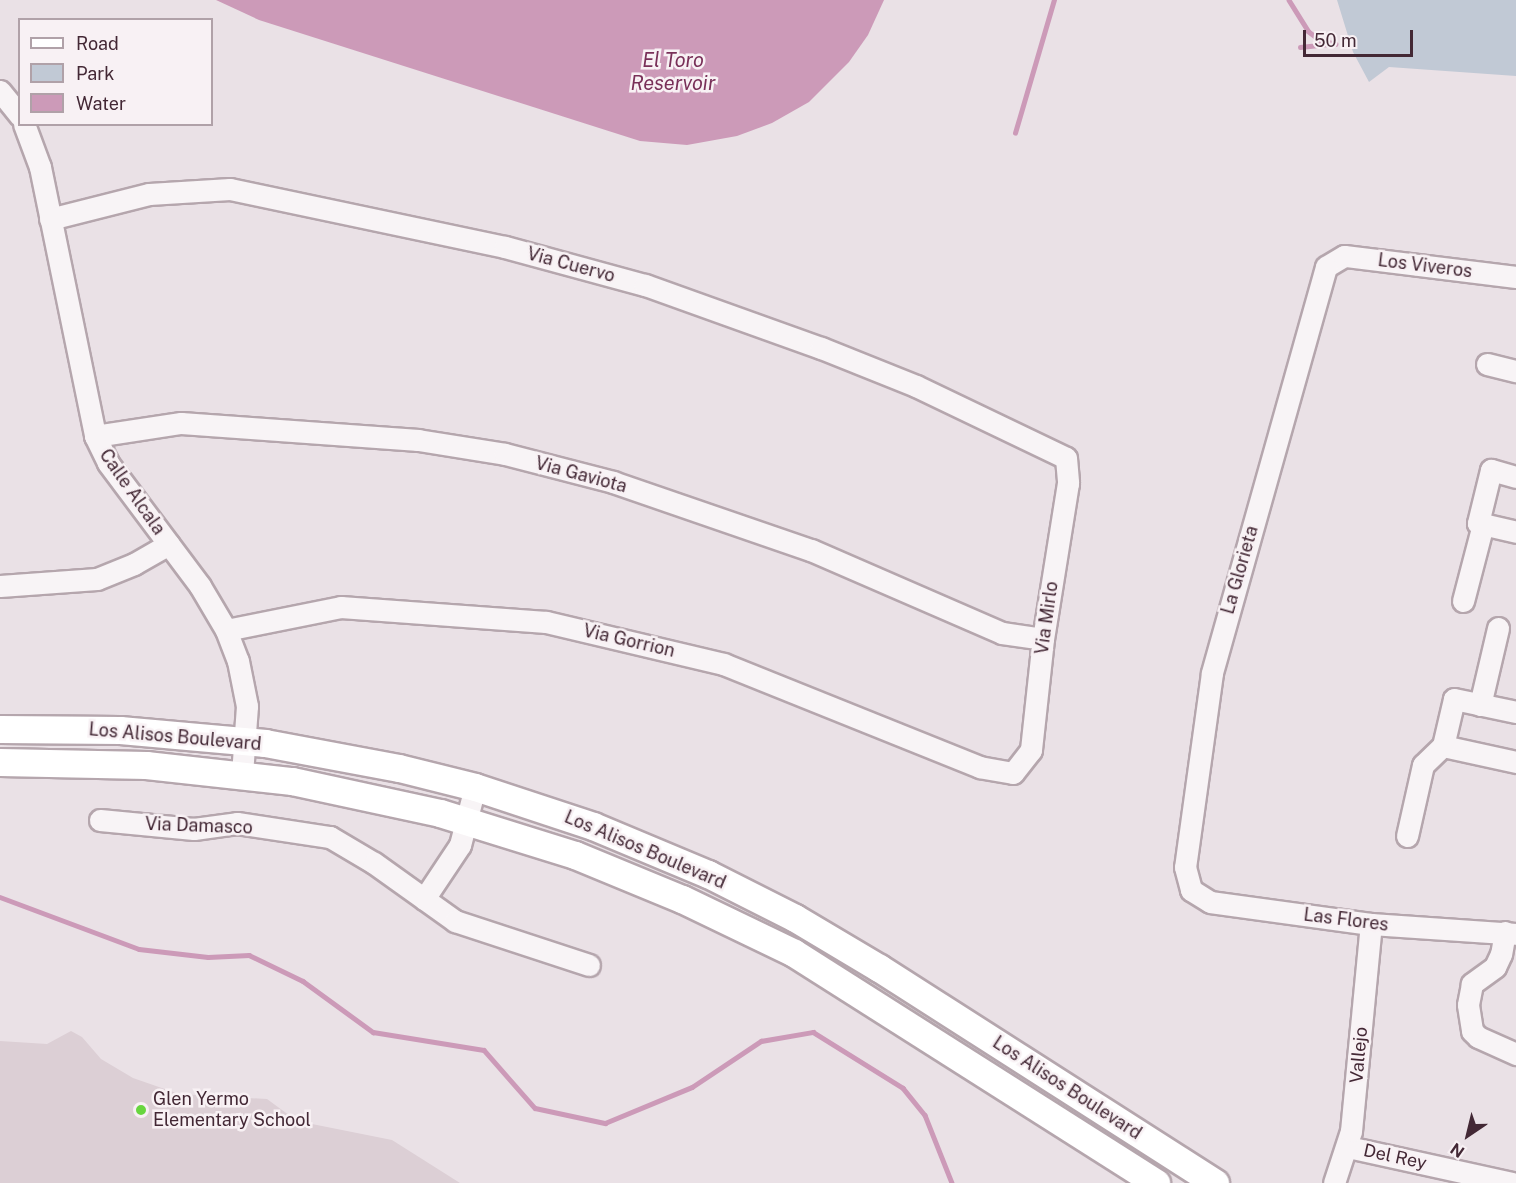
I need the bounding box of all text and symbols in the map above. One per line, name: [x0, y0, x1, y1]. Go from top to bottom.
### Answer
legend: [18, 18, 213, 126]
scale bar: [1306, 18, 1416, 56]
text: 50 m: [1314, 30, 1357, 51]
text: Road: [76, 33, 119, 54]
water label: El Toro Reservoir: [631, 48, 715, 95]
text: Park: [76, 63, 114, 84]
text: Water: [76, 93, 126, 114]
street label: Via Cuervo: [525, 243, 617, 287]
street label: Los Viveros: [1376, 249, 1474, 283]
street label: Calle Alcala: [95, 445, 169, 539]
street label: Via Gaviota: [533, 452, 629, 498]
street label: La Glorieta: [1217, 523, 1263, 617]
street label: Via Mirlo: [1031, 580, 1063, 656]
street label: Via Gorrion: [581, 620, 677, 662]
street label: Los Alisos Boulevard: [88, 719, 262, 755]
street label: Los Alisos Boulevard: [561, 806, 729, 894]
street label: Via Damasco: [145, 813, 253, 839]
street label: Las Flores: [1302, 904, 1390, 936]
street label: Vallejo: [1346, 1026, 1372, 1084]
street label: Los Alisos Boulevard: [988, 1032, 1146, 1144]
place label: Glen Yermo Elementary School: [153, 1089, 311, 1132]
marker: Glen Yermo Elementary School: [134, 1103, 148, 1117]
north arrow: [1438, 1105, 1498, 1165]
text: N: [1447, 1139, 1468, 1162]
street label: Del Rey: [1361, 1140, 1429, 1174]

